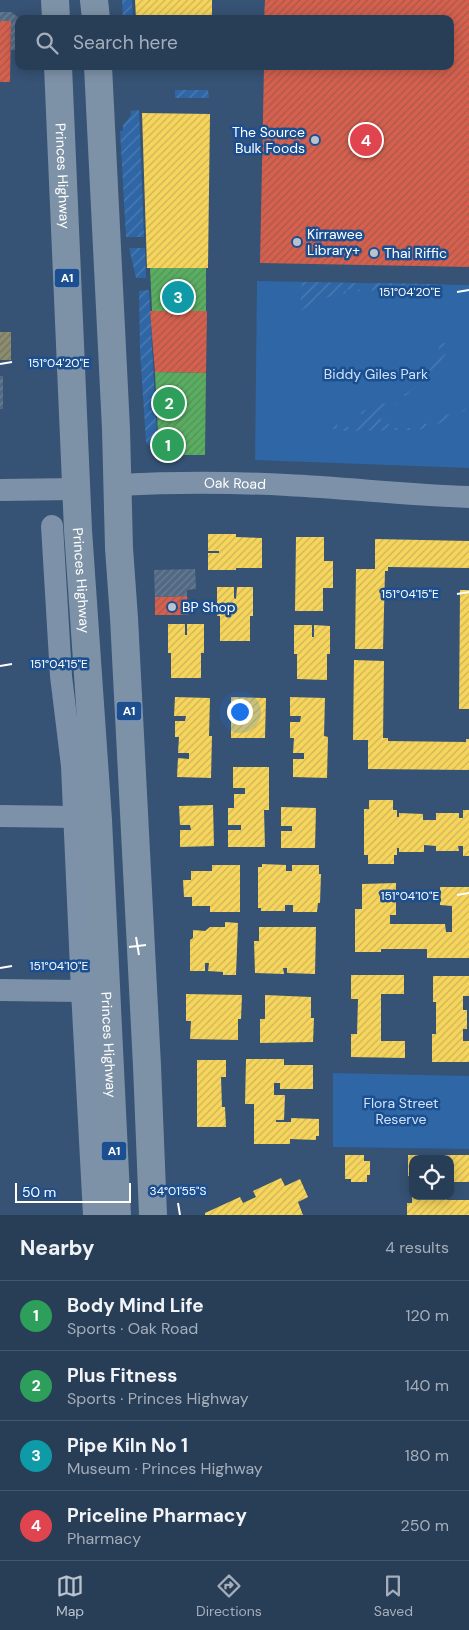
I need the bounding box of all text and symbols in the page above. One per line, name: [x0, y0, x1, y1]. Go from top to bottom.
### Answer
search box: [15, 15, 454, 70]
icon: search: [33, 29, 61, 57]
text: Search here: [73, 30, 178, 55]
pin: 4: [350, 121, 382, 159]
street label: Princes Highway: [51, 123, 74, 229]
place label: The Source Bulk Foods: [232, 123, 305, 157]
marker: The Source Bulk Foods: [309, 134, 321, 146]
place label: Kirrawee Library+: [307, 225, 363, 259]
marker: Kirrawee Library+: [291, 236, 303, 248]
place label: Thai Riffic: [384, 244, 447, 262]
marker: Thai Riffic: [368, 247, 380, 259]
road number: A1: [54, 268, 80, 288]
pin: 3: [162, 278, 194, 316]
text: 151°04'20"E: [379, 284, 441, 300]
text: 151°04'20"E: [28, 355, 90, 371]
park label: Biddy Giles Park: [324, 365, 428, 383]
pin: 2: [153, 384, 185, 422]
pin: 1: [152, 426, 184, 464]
street label: Oak Road: [204, 474, 266, 493]
street label: Princes Highway: [69, 527, 94, 634]
text: 151°04'15"E: [381, 586, 439, 602]
place label: BP Shop: [182, 598, 236, 616]
marker: BP Shop: [166, 601, 178, 613]
text: 151°04'15"E: [30, 656, 88, 672]
your location: [227, 699, 253, 725]
road number: A1: [116, 701, 142, 720]
text: 151°04'10"E: [381, 888, 439, 904]
text: 151°04'10"E: [30, 958, 88, 974]
street label: Princes Highway: [97, 991, 120, 1098]
park label: Flora Street Reserve: [363, 1094, 439, 1128]
road number: A1: [102, 1142, 126, 1160]
map controls: [409, 1155, 454, 1200]
button: locate: [409, 1155, 454, 1200]
scale bar: [15, 1180, 131, 1203]
text: 50 m: [22, 1183, 56, 1201]
text: 34°01'55"S: [150, 1183, 206, 1199]
text: Nearby: [20, 1234, 94, 1262]
text: 4 results: [385, 1237, 449, 1258]
text: Body Mind Life: [67, 1293, 204, 1318]
text: 1: [33, 1305, 39, 1326]
text: 120 m: [405, 1305, 449, 1326]
text: Sports · Oak Road: [67, 1318, 198, 1339]
text: Plus Fitness: [67, 1363, 177, 1388]
text: 2: [31, 1375, 41, 1396]
text: 140 m: [405, 1375, 449, 1396]
text: Sports · Princes Highway: [67, 1388, 249, 1409]
text: Pipe Kiln No 1: [67, 1433, 188, 1458]
text: 3: [31, 1445, 41, 1466]
text: 180 m: [405, 1445, 449, 1466]
text: Museum · Princes Highway: [67, 1458, 263, 1479]
text: Priceline Pharmacy: [67, 1503, 247, 1528]
text: 4: [31, 1515, 41, 1536]
text: 250 m: [401, 1515, 449, 1536]
text: Pharmacy: [67, 1528, 141, 1549]
tab: Map: [56, 1572, 84, 1620]
tab: Directions: [196, 1572, 262, 1620]
tab: Saved: [374, 1572, 413, 1620]

